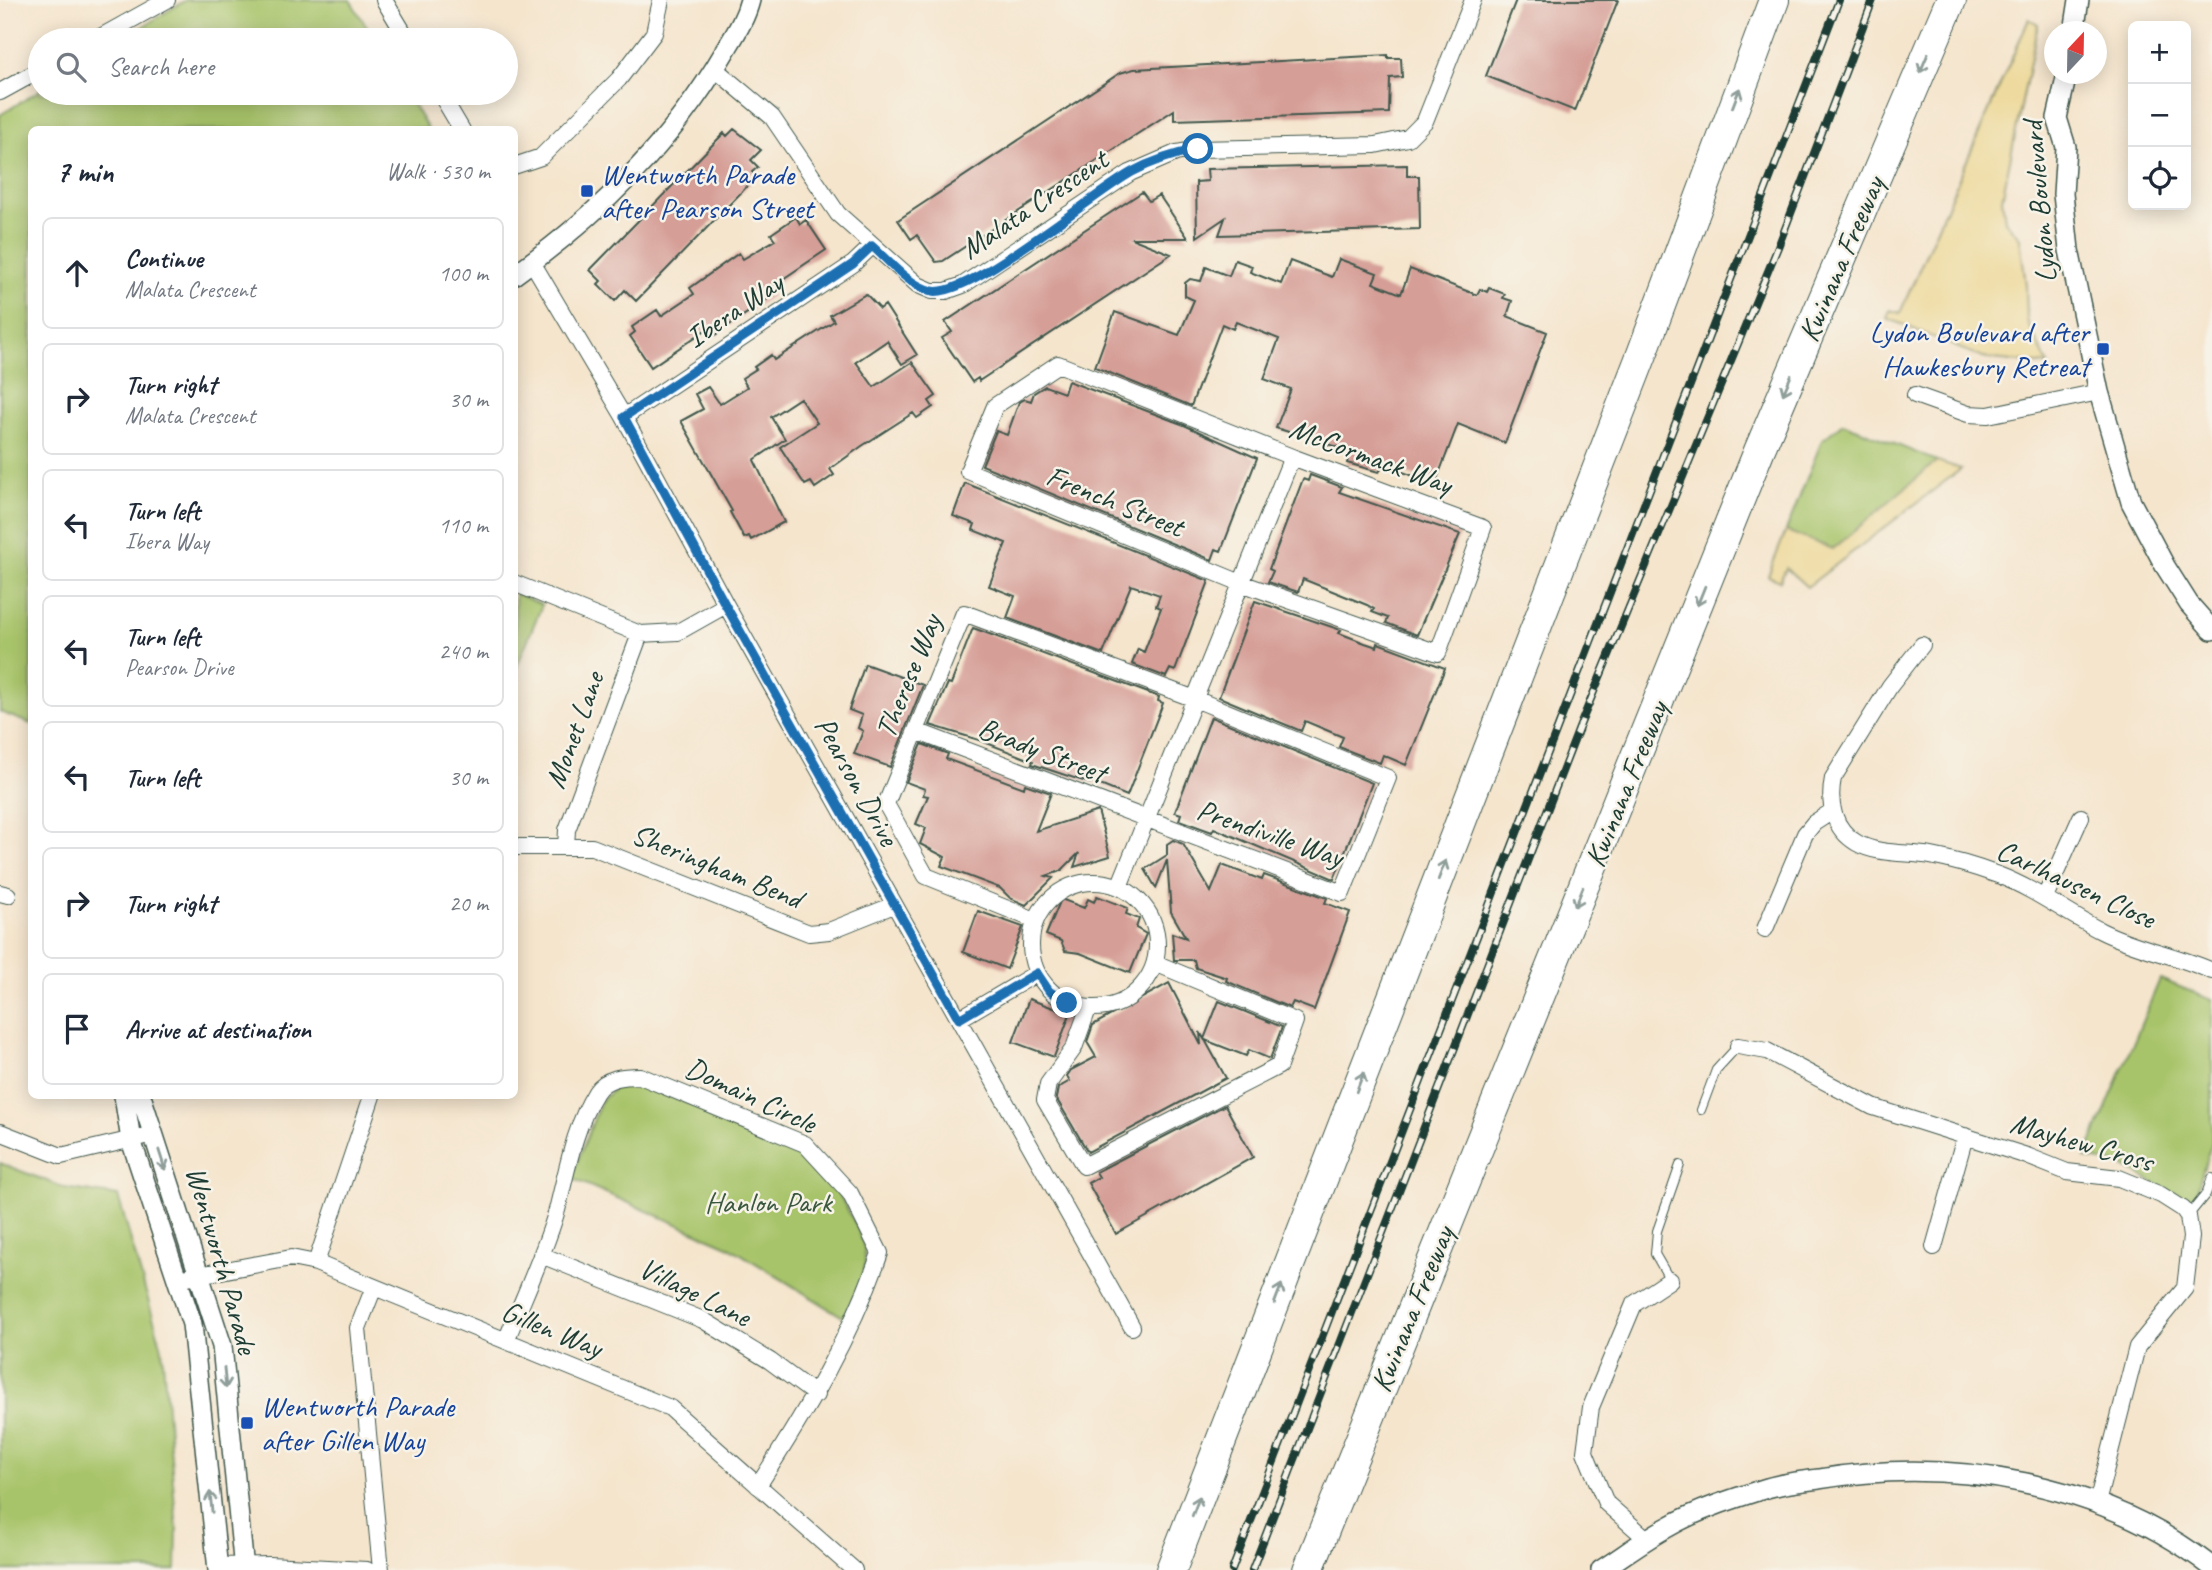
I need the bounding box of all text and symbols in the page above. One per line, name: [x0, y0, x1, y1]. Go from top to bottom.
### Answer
north arrow: [2044, 21, 2107, 84]
map controls: [2128, 21, 2191, 210]
button: +: [2128, 21, 2191, 84]
search box: [28, 28, 518, 105]
icon: search: [52, 48, 90, 86]
text: Search here: [108, 50, 214, 83]
one-way arrow: [1917, 52, 1930, 73]
button: −: [2128, 84, 2191, 147]
one-way arrow: [1731, 88, 1743, 109]
street label: Lydon Boulevard: [2013, 115, 2065, 284]
route start: [1182, 133, 1213, 164]
street label: Malata Crescent: [953, 139, 1118, 267]
button: locate: [2128, 147, 2191, 210]
text: 7 min: [56, 153, 113, 191]
place label: Wentworth Parade after Pearson Street: [601, 155, 816, 227]
text: Walk · 530 m: [386, 157, 490, 186]
street label: Kwinana Freeway: [1789, 168, 1894, 347]
marker: Wentworth Parade after Pearson Street: [579, 183, 595, 199]
text: Continue: [125, 242, 203, 275]
icon: ahead: [58, 254, 96, 292]
text: 100 m: [439, 259, 488, 288]
street label: Ibera Way: [678, 262, 792, 356]
text: Malata Crescent: [125, 275, 255, 304]
place label: Lydon Boulevard after Hawkesbury Retreat: [1869, 313, 2093, 385]
marker: Lydon Boulevard after Hawkesbury Retreat: [2095, 341, 2111, 357]
text: Turn right: [125, 368, 216, 401]
one-way arrow: [1780, 374, 1793, 395]
icon: right: [58, 380, 96, 418]
text: 30 m: [449, 385, 488, 414]
text: Malata Crescent: [125, 401, 255, 430]
street label: McCormack Way: [1285, 409, 1460, 504]
street label: French Street: [1041, 456, 1192, 547]
text: Turn left: [125, 494, 200, 527]
icon: left: [58, 506, 96, 544]
text: 110 m: [439, 511, 488, 540]
text: Ibera Way: [125, 527, 209, 556]
one-way arrow: [1694, 584, 1707, 606]
street label: Therese Way: [866, 606, 951, 743]
text: Turn left: [125, 620, 200, 653]
icon: left: [58, 632, 96, 670]
text: 240 m: [439, 637, 488, 666]
text: Pearson Drive: [125, 653, 233, 682]
street label: Monet Lane: [535, 665, 613, 793]
street label: Kwinana Freeway: [1576, 693, 1678, 872]
street label: Brady Street: [973, 708, 1115, 793]
street label: Pearson Drive: [806, 710, 909, 854]
icon: left: [58, 758, 96, 796]
text: Turn left: [125, 761, 200, 794]
text: 30 m: [449, 763, 488, 792]
street label: Prendiville Way: [1192, 790, 1351, 877]
street label: Sheringham Bend: [626, 815, 811, 919]
street label: Carlhausen Close: [1991, 831, 2163, 938]
one-way arrow: [1437, 860, 1450, 882]
icon: right: [58, 884, 96, 922]
one-way arrow: [1572, 886, 1585, 908]
text: Turn right: [125, 887, 216, 920]
text: 20 m: [449, 889, 488, 918]
route end: [1051, 987, 1082, 1018]
icon: arrive: [58, 1010, 96, 1048]
text: Arrive at destination: [125, 1013, 311, 1046]
street label: Domain Circle: [680, 1048, 824, 1143]
one-way arrow: [1355, 1072, 1368, 1094]
street label: Mayhew Cross: [2006, 1104, 2160, 1181]
one-way arrow: [157, 1149, 169, 1171]
street label: Wentworth Parade: [177, 1162, 267, 1360]
park label: Hanlon Park: [705, 1183, 833, 1221]
street label: Kwinana Freeway: [1362, 1218, 1464, 1397]
street label: Village Lane: [633, 1249, 759, 1336]
one-way arrow: [1273, 1284, 1286, 1306]
street label: Gillen Way: [496, 1292, 610, 1367]
one-way arrow: [219, 1366, 232, 1389]
place label: Wentworth Parade after Gillen Way: [261, 1387, 456, 1459]
marker: Wentworth Parade after Gillen Way: [239, 1415, 255, 1431]
one-way arrow: [204, 1491, 217, 1514]
one-way arrow: [1190, 1496, 1203, 1518]

